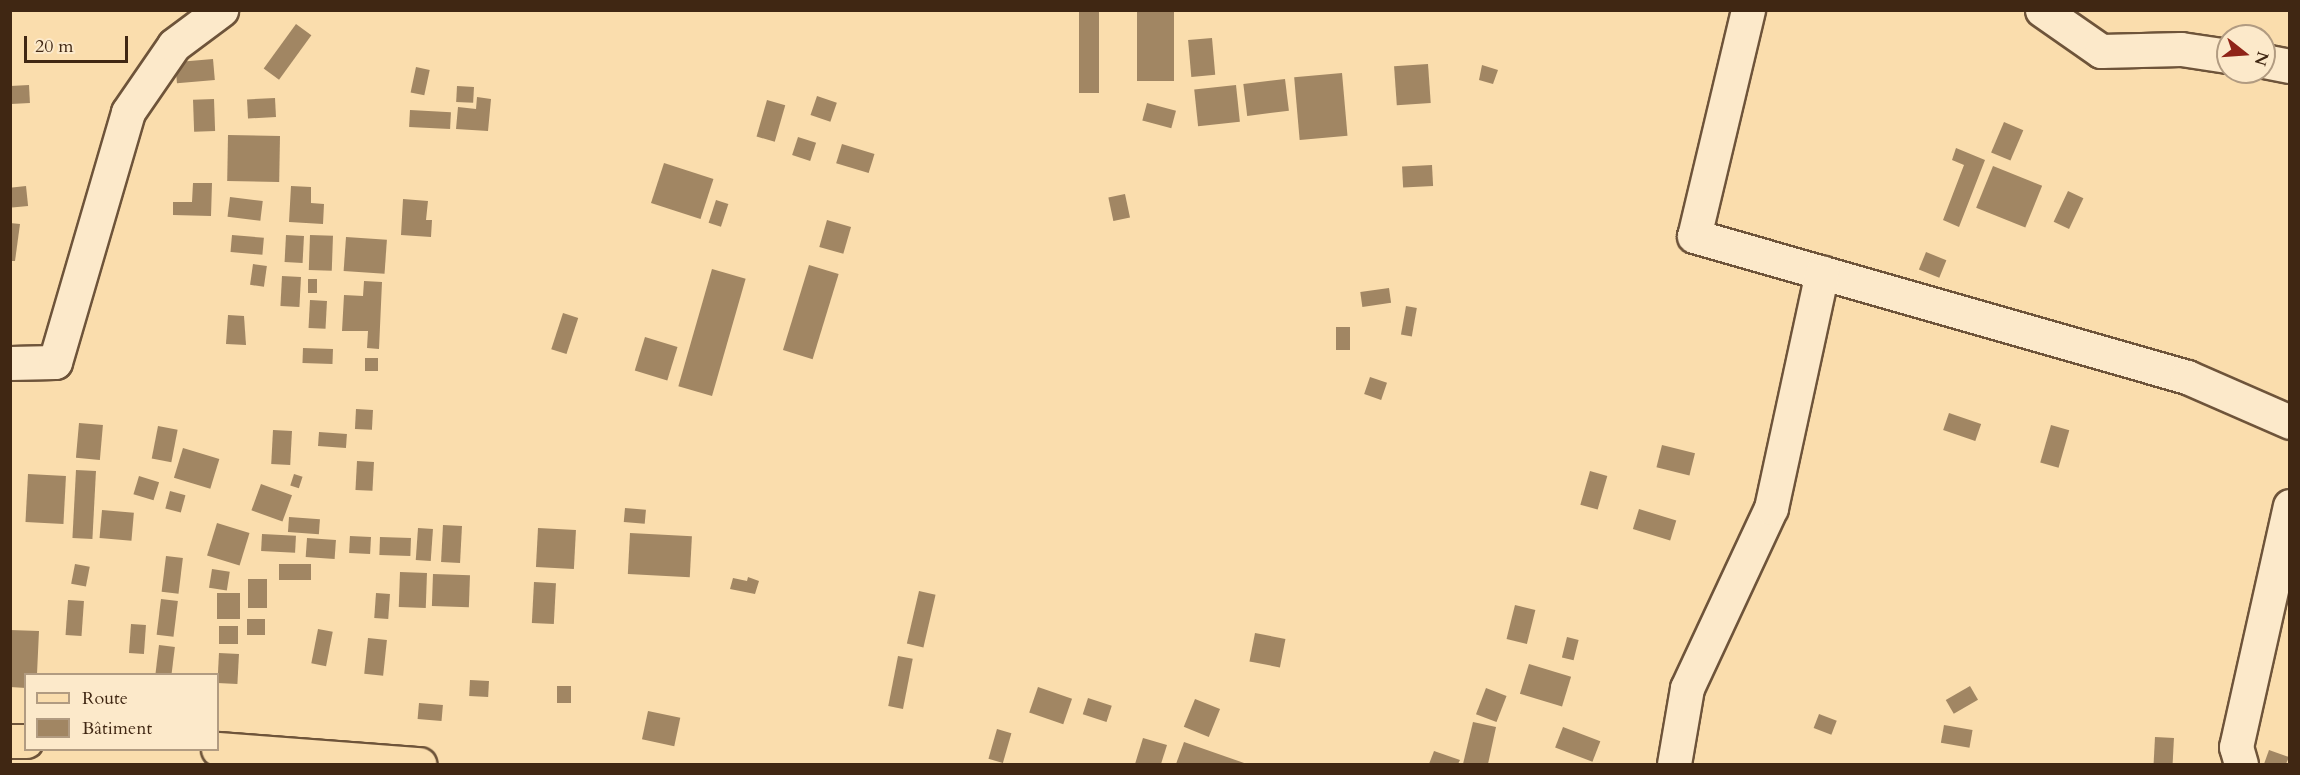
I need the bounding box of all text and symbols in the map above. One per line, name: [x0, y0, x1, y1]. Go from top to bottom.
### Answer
scale bar: [27, 24, 130, 62]
north arrow: [2216, 24, 2276, 84]
text: 20 m: [35, 34, 74, 59]
text: N: [2249, 49, 2274, 69]
legend: [24, 673, 219, 751]
text: Route: [82, 686, 128, 711]
text: Bâtiment: [82, 716, 152, 741]

